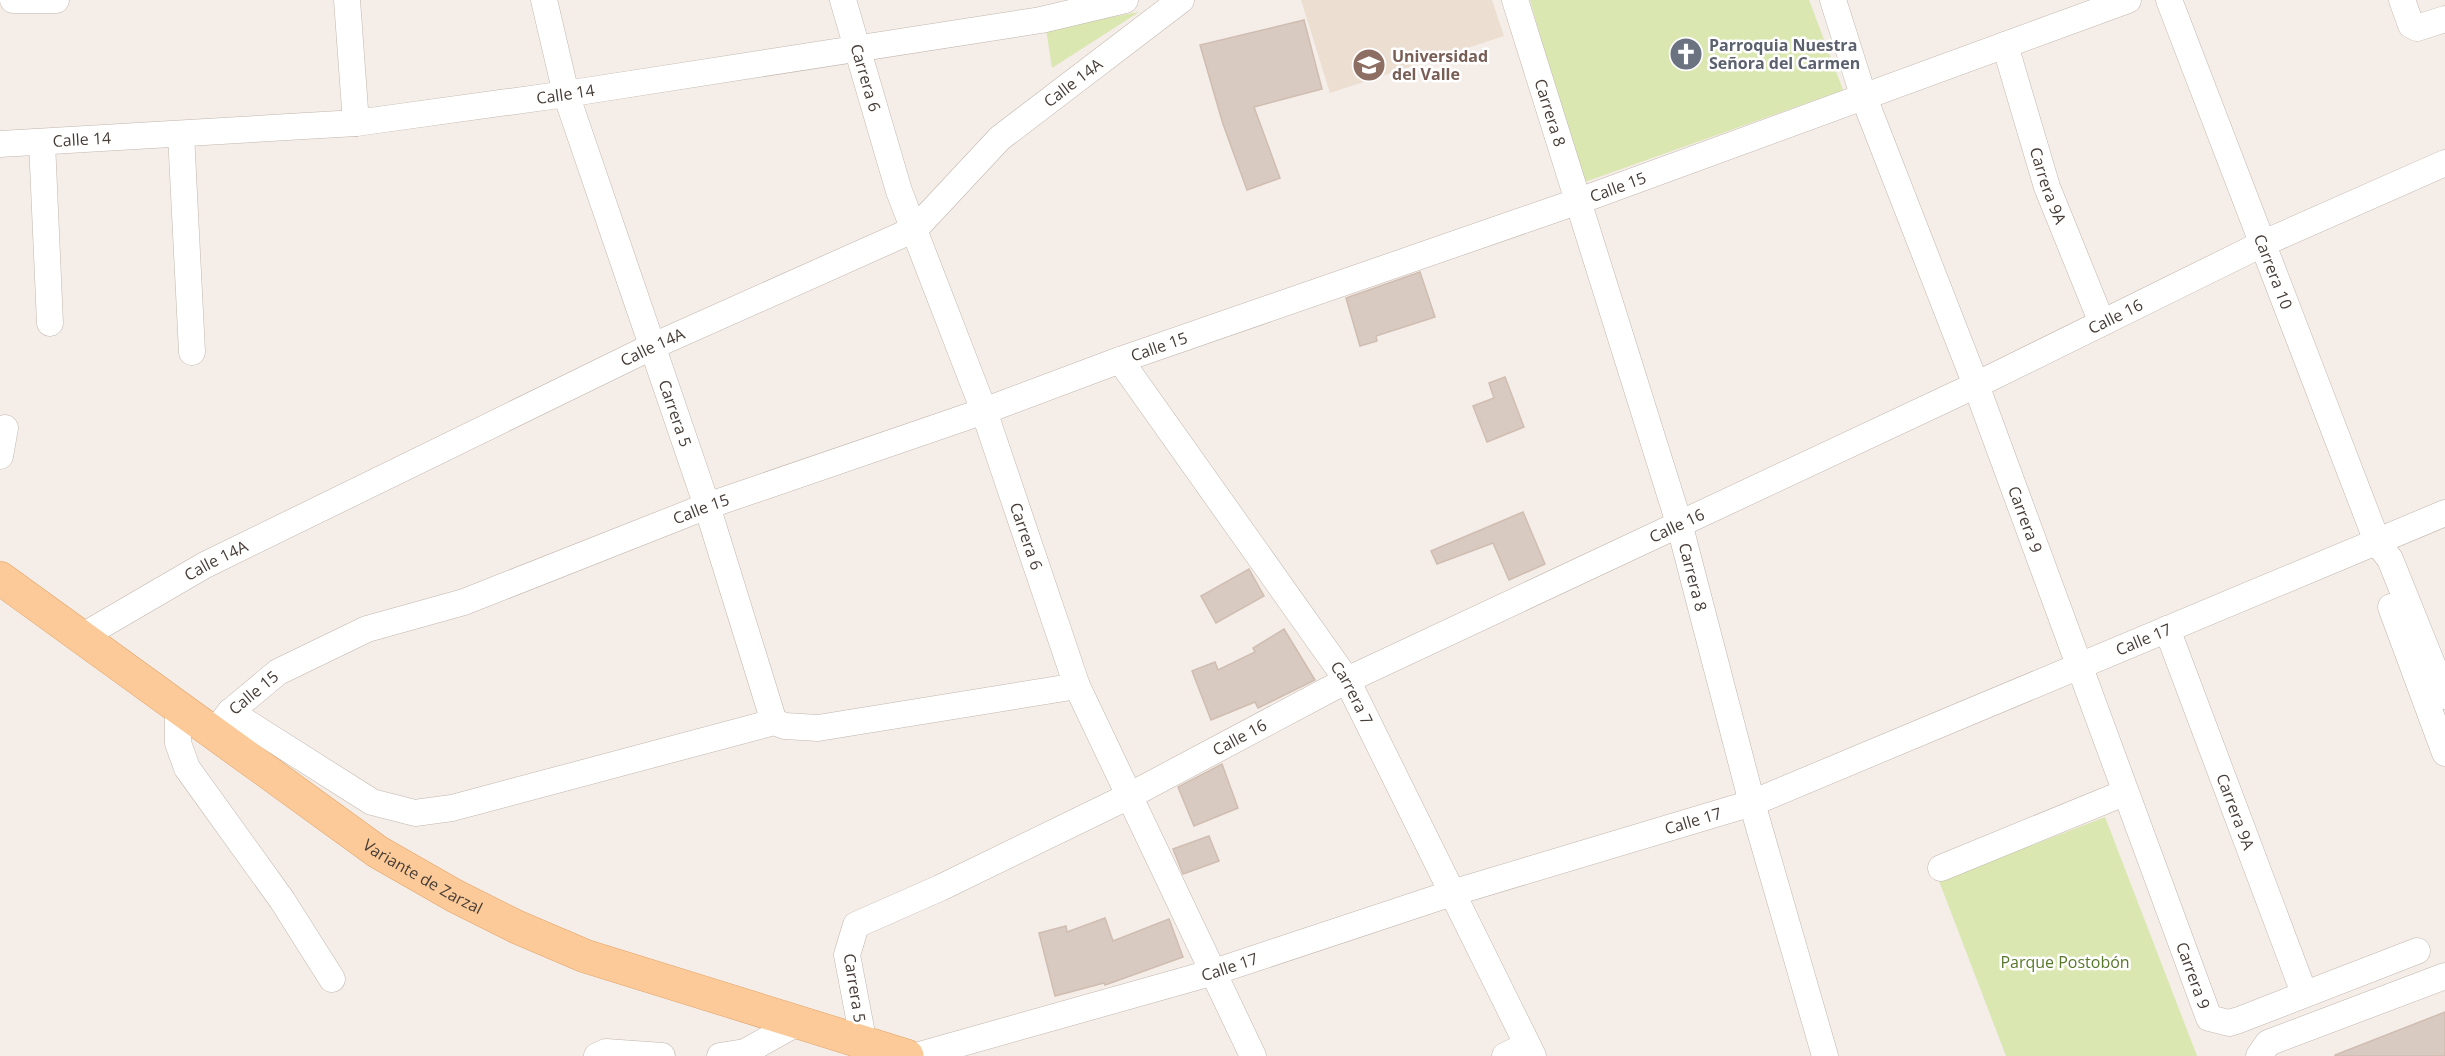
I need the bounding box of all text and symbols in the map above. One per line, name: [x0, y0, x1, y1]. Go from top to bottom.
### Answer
place label: Parroquia Nuestra Señora del Carmen: [1709, 34, 1860, 74]
church icon: Parroquia Nuestra Señora del Carmen: [1668, 36, 1704, 72]
street label: Carrera 6: [845, 41, 886, 114]
place label: Universidad del Valle: [1392, 45, 1488, 85]
school or university icon: Universidad del Valle: [1351, 47, 1387, 83]
street label: Calle 14A: [1039, 52, 1108, 112]
street label: Carrera 8: [1529, 76, 1571, 149]
street label: Calle 14: [535, 79, 596, 109]
street label: Calle 14: [52, 126, 112, 152]
street label: Carrera 9A: [2025, 145, 2072, 228]
street label: Calle 15: [1587, 166, 1649, 207]
street label: Carrera 10: [2249, 231, 2298, 312]
street label: Calle 16: [2084, 293, 2146, 339]
street label: Calle 14A: [617, 322, 689, 371]
street label: Calle 15: [1128, 327, 1190, 366]
street label: Carrera 5: [654, 377, 697, 450]
street label: Carrera 9: [2003, 483, 2048, 556]
street label: Calle 15: [670, 488, 732, 529]
street label: Carrera 6: [1005, 500, 1048, 573]
street label: Calle 16: [1646, 503, 1708, 548]
street label: Calle 14A: [180, 534, 252, 586]
street label: Carrera 8: [1674, 541, 1713, 614]
street label: Calle 17: [2112, 618, 2175, 661]
street label: Carrera 7: [1326, 656, 1378, 728]
street label: Calle 15: [224, 665, 283, 720]
street label: Calle 16: [1208, 714, 1270, 761]
street label: Carrera 9A: [2211, 770, 2260, 854]
street label: Calle 17: [1662, 802, 1724, 840]
street label: Variante de Zarzal: [358, 834, 487, 919]
street label: Carrera 9: [2171, 939, 2216, 1012]
street label: Calle 17: [1199, 947, 1261, 986]
park label: Parque Postobón: [2000, 951, 2130, 973]
street label: Carrera 5: [839, 952, 871, 1024]

